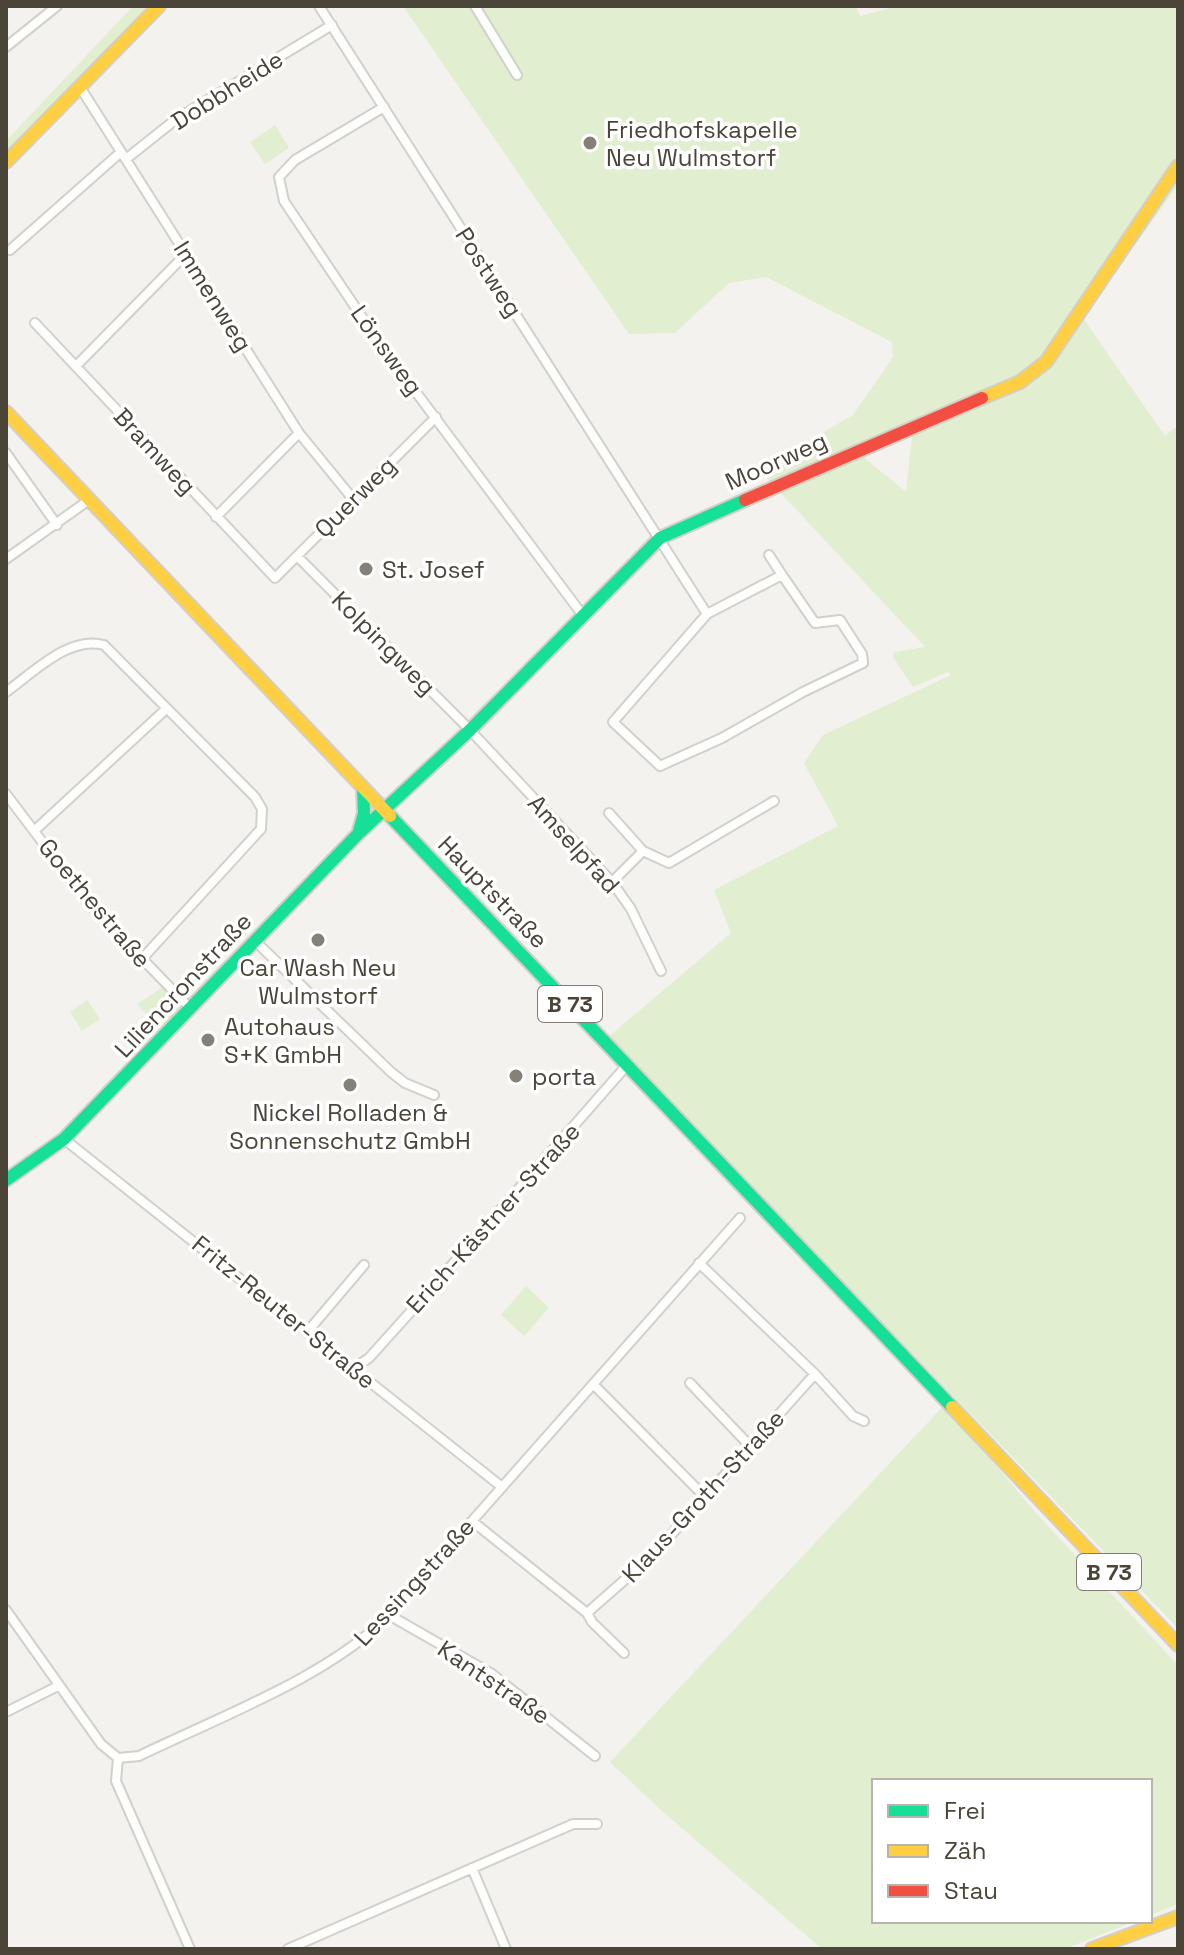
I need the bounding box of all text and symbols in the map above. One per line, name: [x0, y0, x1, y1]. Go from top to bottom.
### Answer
street label: Dobbheide: [165, 43, 289, 137]
place label: Friedhofskapelle Neu Wulmstorf: [606, 114, 798, 173]
marker: Friedhofskapelle Neu Wulmstorf: [581, 134, 599, 152]
street label: Postweg: [449, 221, 529, 323]
street label: Immenweg: [167, 235, 259, 357]
street label: Lönsweg: [344, 299, 430, 401]
street label: Bramweg: [107, 401, 203, 501]
street label: Moorweg: [720, 425, 832, 497]
street label: Querweg: [308, 450, 402, 544]
place label: St. Josef: [382, 554, 485, 585]
marker: St. Josef: [357, 560, 375, 578]
street label: Kolpingweg: [325, 584, 443, 702]
street label: Amselpfad: [521, 788, 627, 900]
street label: Hauptstraße: [431, 829, 555, 955]
street label: Goethestraße: [32, 832, 158, 974]
street label: Liliencronstraße: [108, 906, 258, 1064]
marker: Car Wash Neu Wulmstorf: [309, 931, 327, 949]
place label: Car Wash Neu Wulmstorf: [239, 952, 397, 1011]
road number: B 73: [538, 986, 602, 1022]
place label: Autohaus S+K GmbH: [224, 1011, 342, 1070]
marker: Autohaus S+K GmbH: [199, 1031, 217, 1049]
place label: porta: [532, 1061, 596, 1092]
marker: porta: [507, 1067, 525, 1085]
marker: Nickel Rolladen & Sonnenschutz GmbH: [341, 1076, 359, 1094]
place label: Nickel Rolladen & Sonnenschutz GmbH: [229, 1097, 471, 1156]
street label: Erich-Kästner-Straße: [399, 1116, 587, 1320]
street label: Fritz-Reuter-Straße: [186, 1228, 382, 1396]
street label: Klaus-Groth-Straße: [615, 1403, 791, 1589]
street label: Lessingstraße: [347, 1512, 481, 1652]
road number: B 73: [1077, 1554, 1141, 1590]
street label: Kantstraße: [432, 1633, 556, 1731]
legend: [872, 1779, 1152, 1923]
text: Frei: [944, 1795, 986, 1826]
text: Zäh: [944, 1835, 986, 1866]
text: Stau: [944, 1875, 998, 1906]

